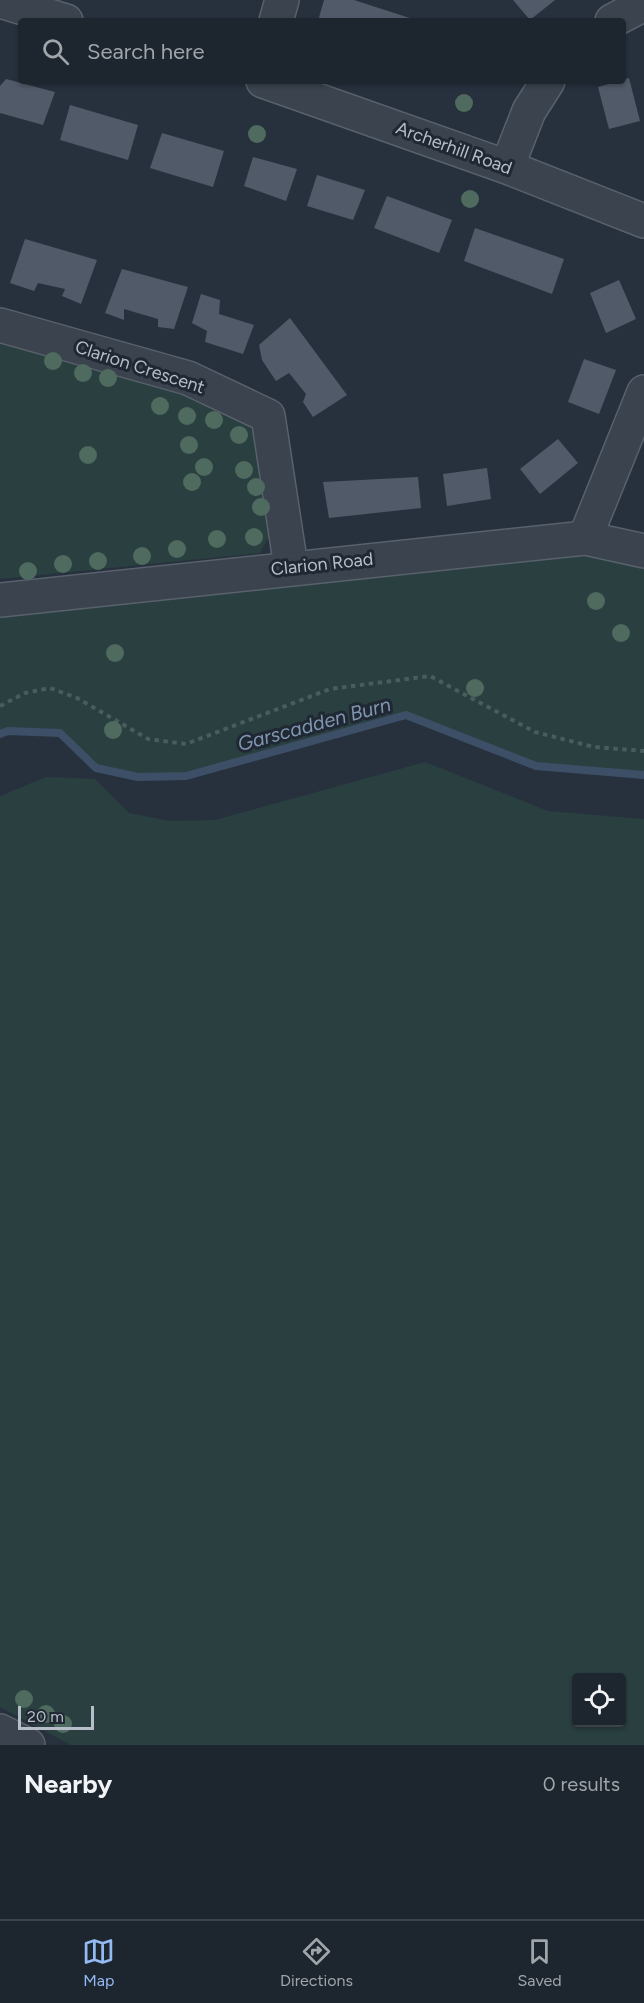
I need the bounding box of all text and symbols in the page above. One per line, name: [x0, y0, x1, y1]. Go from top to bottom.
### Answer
search box: [18, 18, 626, 84]
icon: search: [39, 35, 72, 68]
text: Search here: [87, 38, 205, 65]
street label: Archerhill Road: [393, 117, 515, 179]
street label: Clarion Crescent: [72, 336, 208, 398]
street label: Clarion Road: [270, 548, 374, 580]
water label: Garscadden Burn: [235, 692, 393, 756]
map controls: [572, 1673, 626, 1727]
button: locate: [572, 1673, 626, 1727]
scale bar: [18, 1703, 94, 1730]
text: 20 m: [27, 1707, 64, 1726]
text: Nearby: [24, 1768, 112, 1800]
text: 0 results: [543, 1772, 620, 1796]
tab: Map: [82, 1935, 115, 1990]
tab: Directions: [280, 1935, 353, 1990]
tab: Saved: [518, 1935, 562, 1990]

